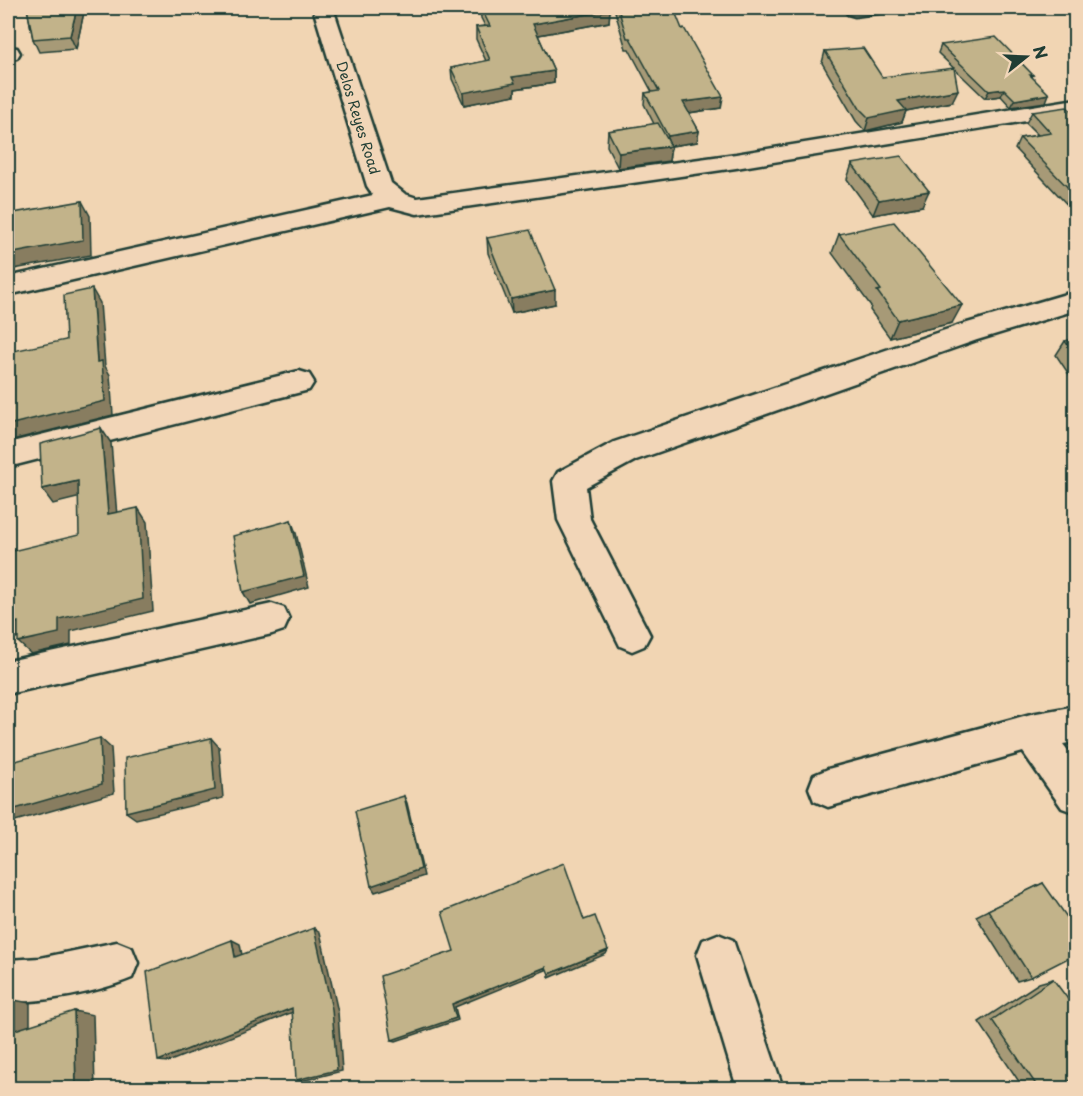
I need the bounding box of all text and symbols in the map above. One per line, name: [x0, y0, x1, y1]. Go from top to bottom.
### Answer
north arrow: [996, 27, 1056, 87]
text: N: [1028, 42, 1055, 62]
street label: Delos Reyes Road: [331, 59, 386, 177]

